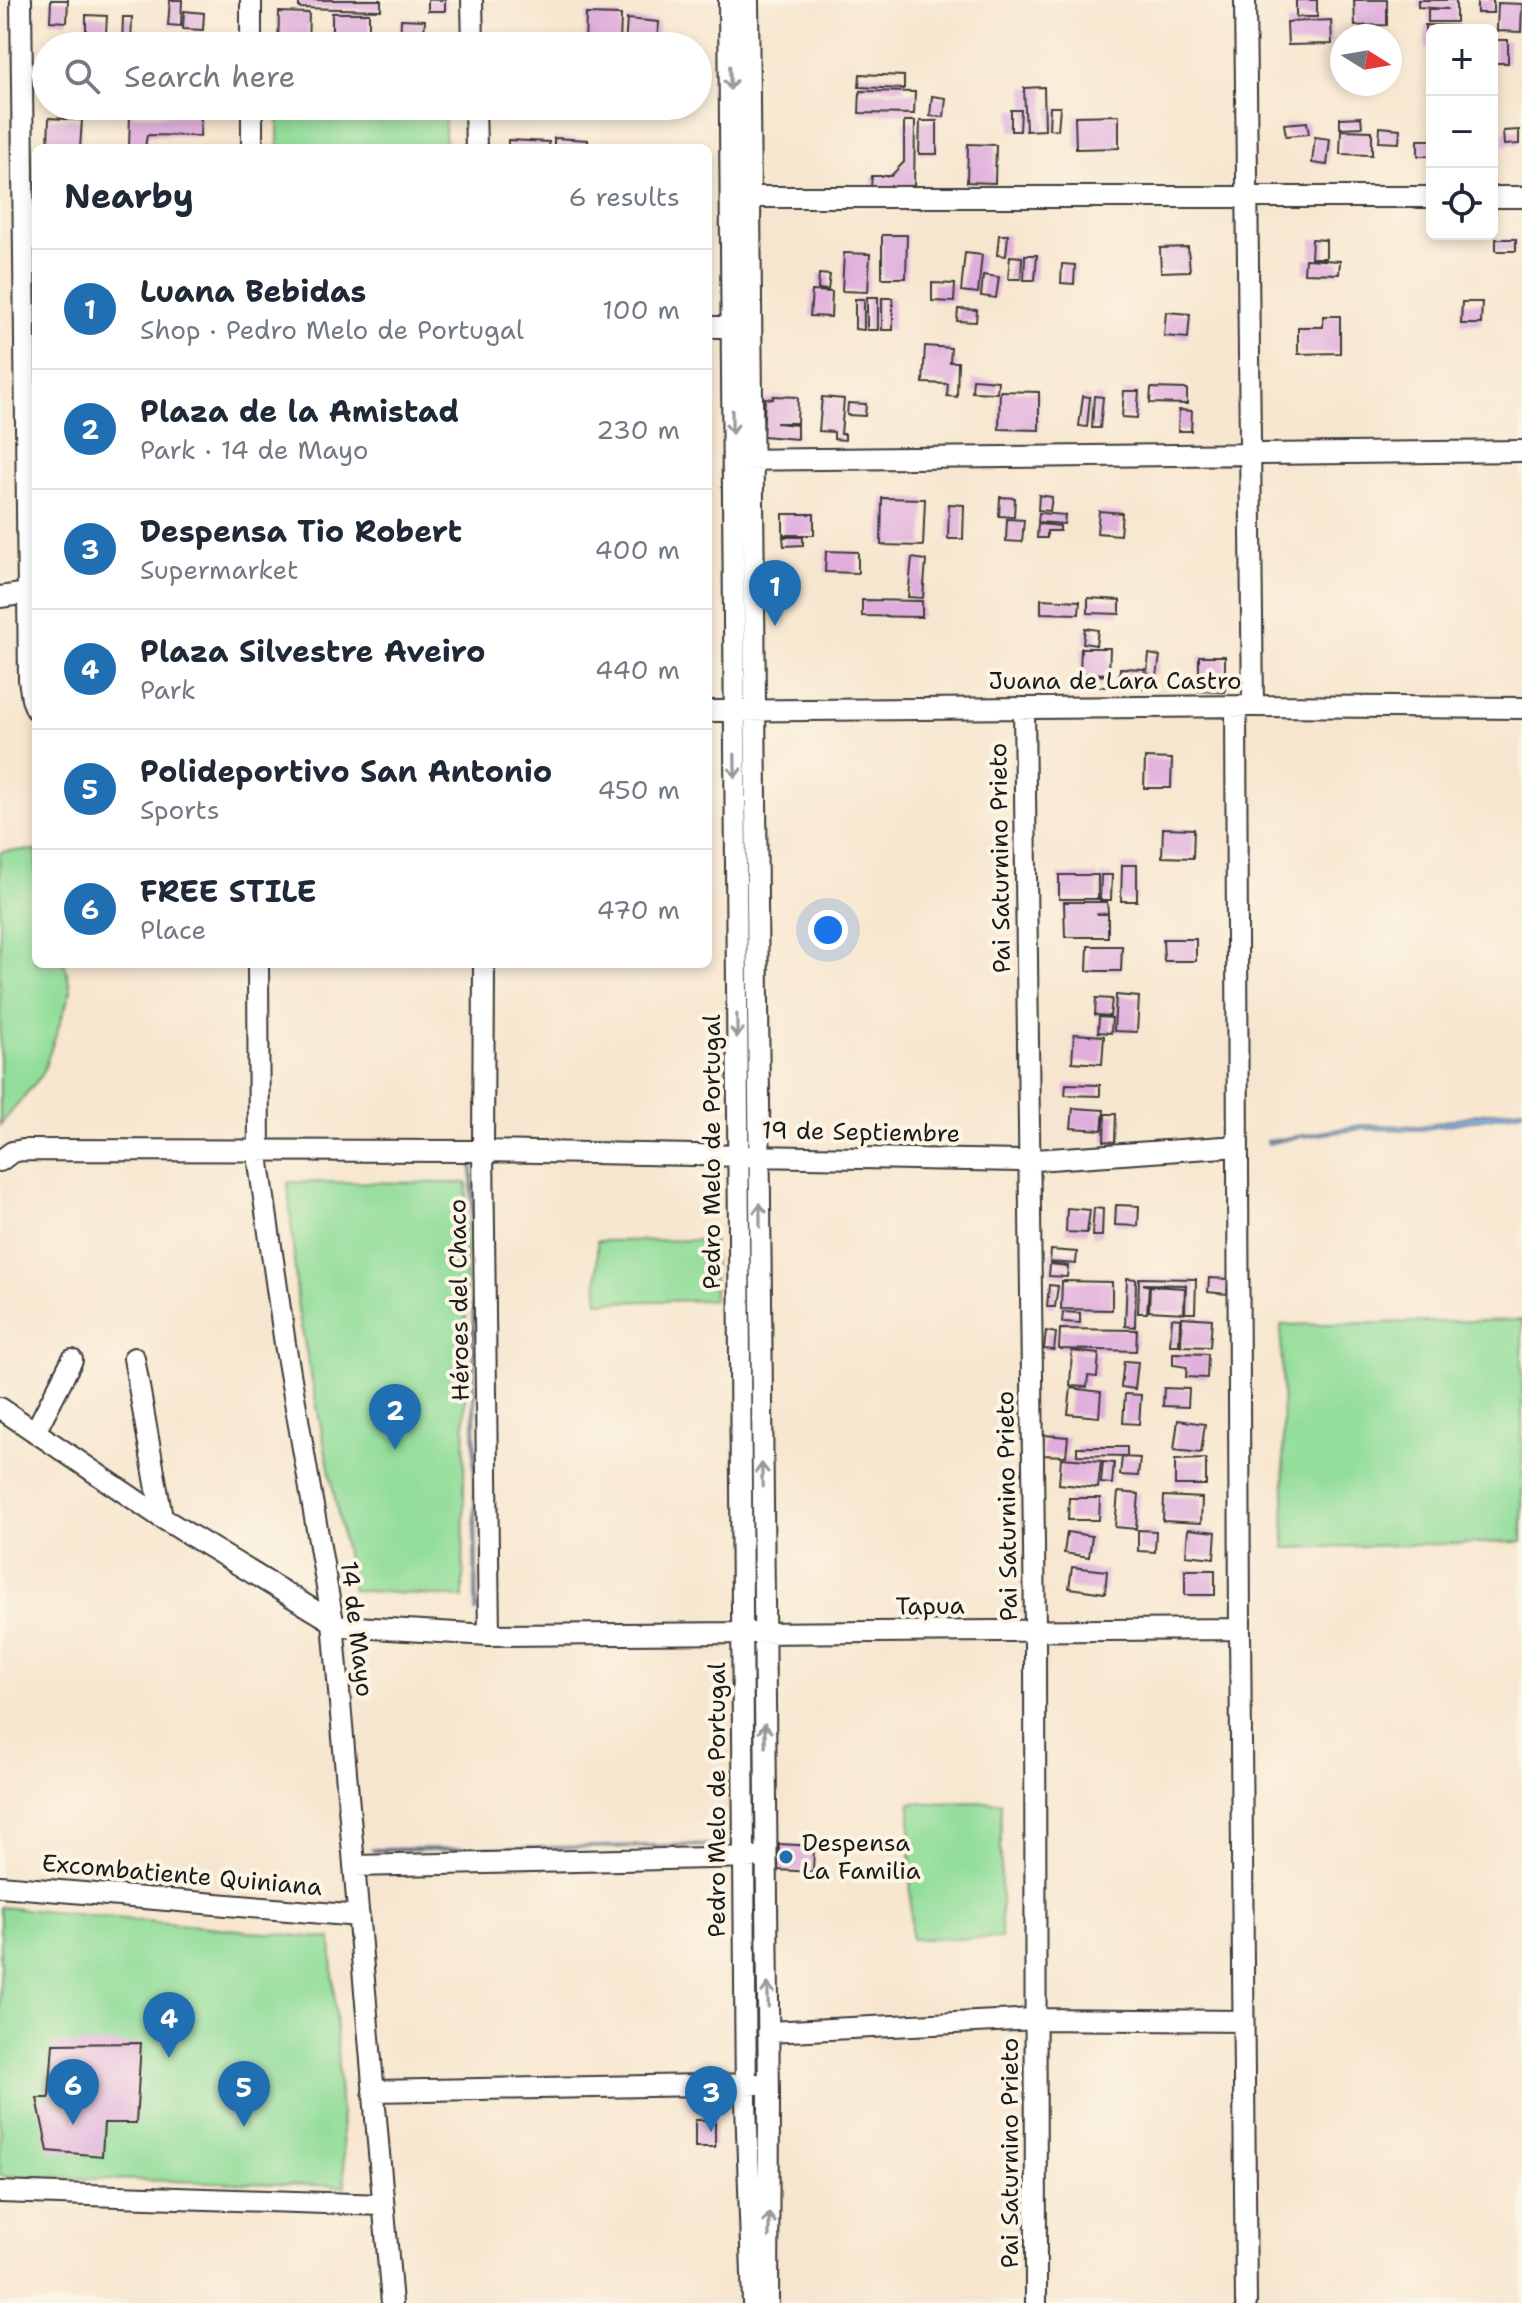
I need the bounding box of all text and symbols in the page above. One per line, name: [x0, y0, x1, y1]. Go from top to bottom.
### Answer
north arrow: [1330, 24, 1402, 96]
map controls: [1426, 24, 1498, 240]
button: +: [1426, 24, 1498, 96]
search box: [32, 32, 712, 120]
icon: search: [60, 54, 104, 98]
text: Search here: [124, 56, 295, 97]
one-way arrow: [722, 64, 737, 91]
button: −: [1426, 96, 1498, 168]
button: locate: [1426, 168, 1498, 240]
text: Nearby: [64, 173, 194, 219]
text: 6 results: [568, 179, 680, 214]
text: Luana Bebidas: [140, 271, 366, 312]
text: 1: [84, 292, 96, 327]
text: 100 m: [602, 292, 680, 327]
text: Shop · Pedro Melo de Portugal: [140, 312, 524, 347]
text: Plaza de la Amistad: [140, 391, 459, 432]
one-way arrow: [724, 408, 740, 435]
text: 2: [81, 412, 99, 447]
text: 230 m: [596, 412, 680, 447]
text: Park · 14 de Mayo: [140, 432, 369, 467]
text: Despensa Tio Robert: [140, 511, 462, 552]
text: 3: [81, 532, 99, 567]
text: 400 m: [595, 532, 680, 567]
text: Supermarket: [140, 552, 298, 587]
pin: 1: [749, 560, 801, 626]
text: Plaza Silvestre Aveiro: [140, 631, 486, 672]
text: 4: [81, 652, 99, 687]
text: 440 m: [595, 652, 680, 687]
street label: Juana de Lara Castro: [988, 665, 1242, 697]
text: Park: [140, 672, 196, 707]
street label: Pai Saturnino Prieto: [982, 742, 1018, 974]
text: Polideportivo San Antonio: [140, 751, 552, 792]
one-way arrow: [727, 752, 743, 779]
text: 5: [82, 772, 98, 807]
text: 450 m: [597, 772, 680, 807]
text: Sports: [140, 792, 220, 827]
text: FREE STILE: [140, 871, 316, 912]
text: 6: [81, 892, 99, 927]
text: 470 m: [597, 892, 680, 927]
your location: [808, 910, 848, 950]
text: Place: [140, 912, 206, 947]
one-way arrow: [729, 1012, 745, 1039]
street label: Pedro Melo de Portugal: [696, 1014, 728, 1290]
street label: 19 de Septiembre: [761, 1114, 961, 1150]
street label: Héroes del Chaco: [441, 1199, 477, 1401]
one-way arrow: [752, 1202, 768, 1229]
pin: 2: [369, 1384, 421, 1450]
street label: Pai Saturnino Prieto: [989, 1390, 1025, 1622]
one-way arrow: [754, 1462, 770, 1489]
street label: 14 de Mayo: [333, 1559, 381, 1699]
street label: Tapua: [895, 1589, 965, 1623]
street label: Pedro Melo de Portugal: [701, 1662, 733, 1938]
one-way arrow: [757, 1722, 773, 1749]
place label: Despensa La Familia: [802, 1827, 921, 1887]
street label: Excombatiente Quiniana: [41, 1847, 323, 1903]
marker: Despensa La Familia: [777, 1848, 795, 1866]
one-way arrow: [760, 1982, 776, 2009]
pin: 4: [143, 1992, 195, 2058]
street label: Pai Saturnino Prieto: [994, 2038, 1026, 2268]
pin: 6: [47, 2059, 99, 2125]
pin: 5: [218, 2061, 270, 2127]
pin: 3: [685, 2066, 737, 2132]
one-way arrow: [761, 2212, 777, 2239]

